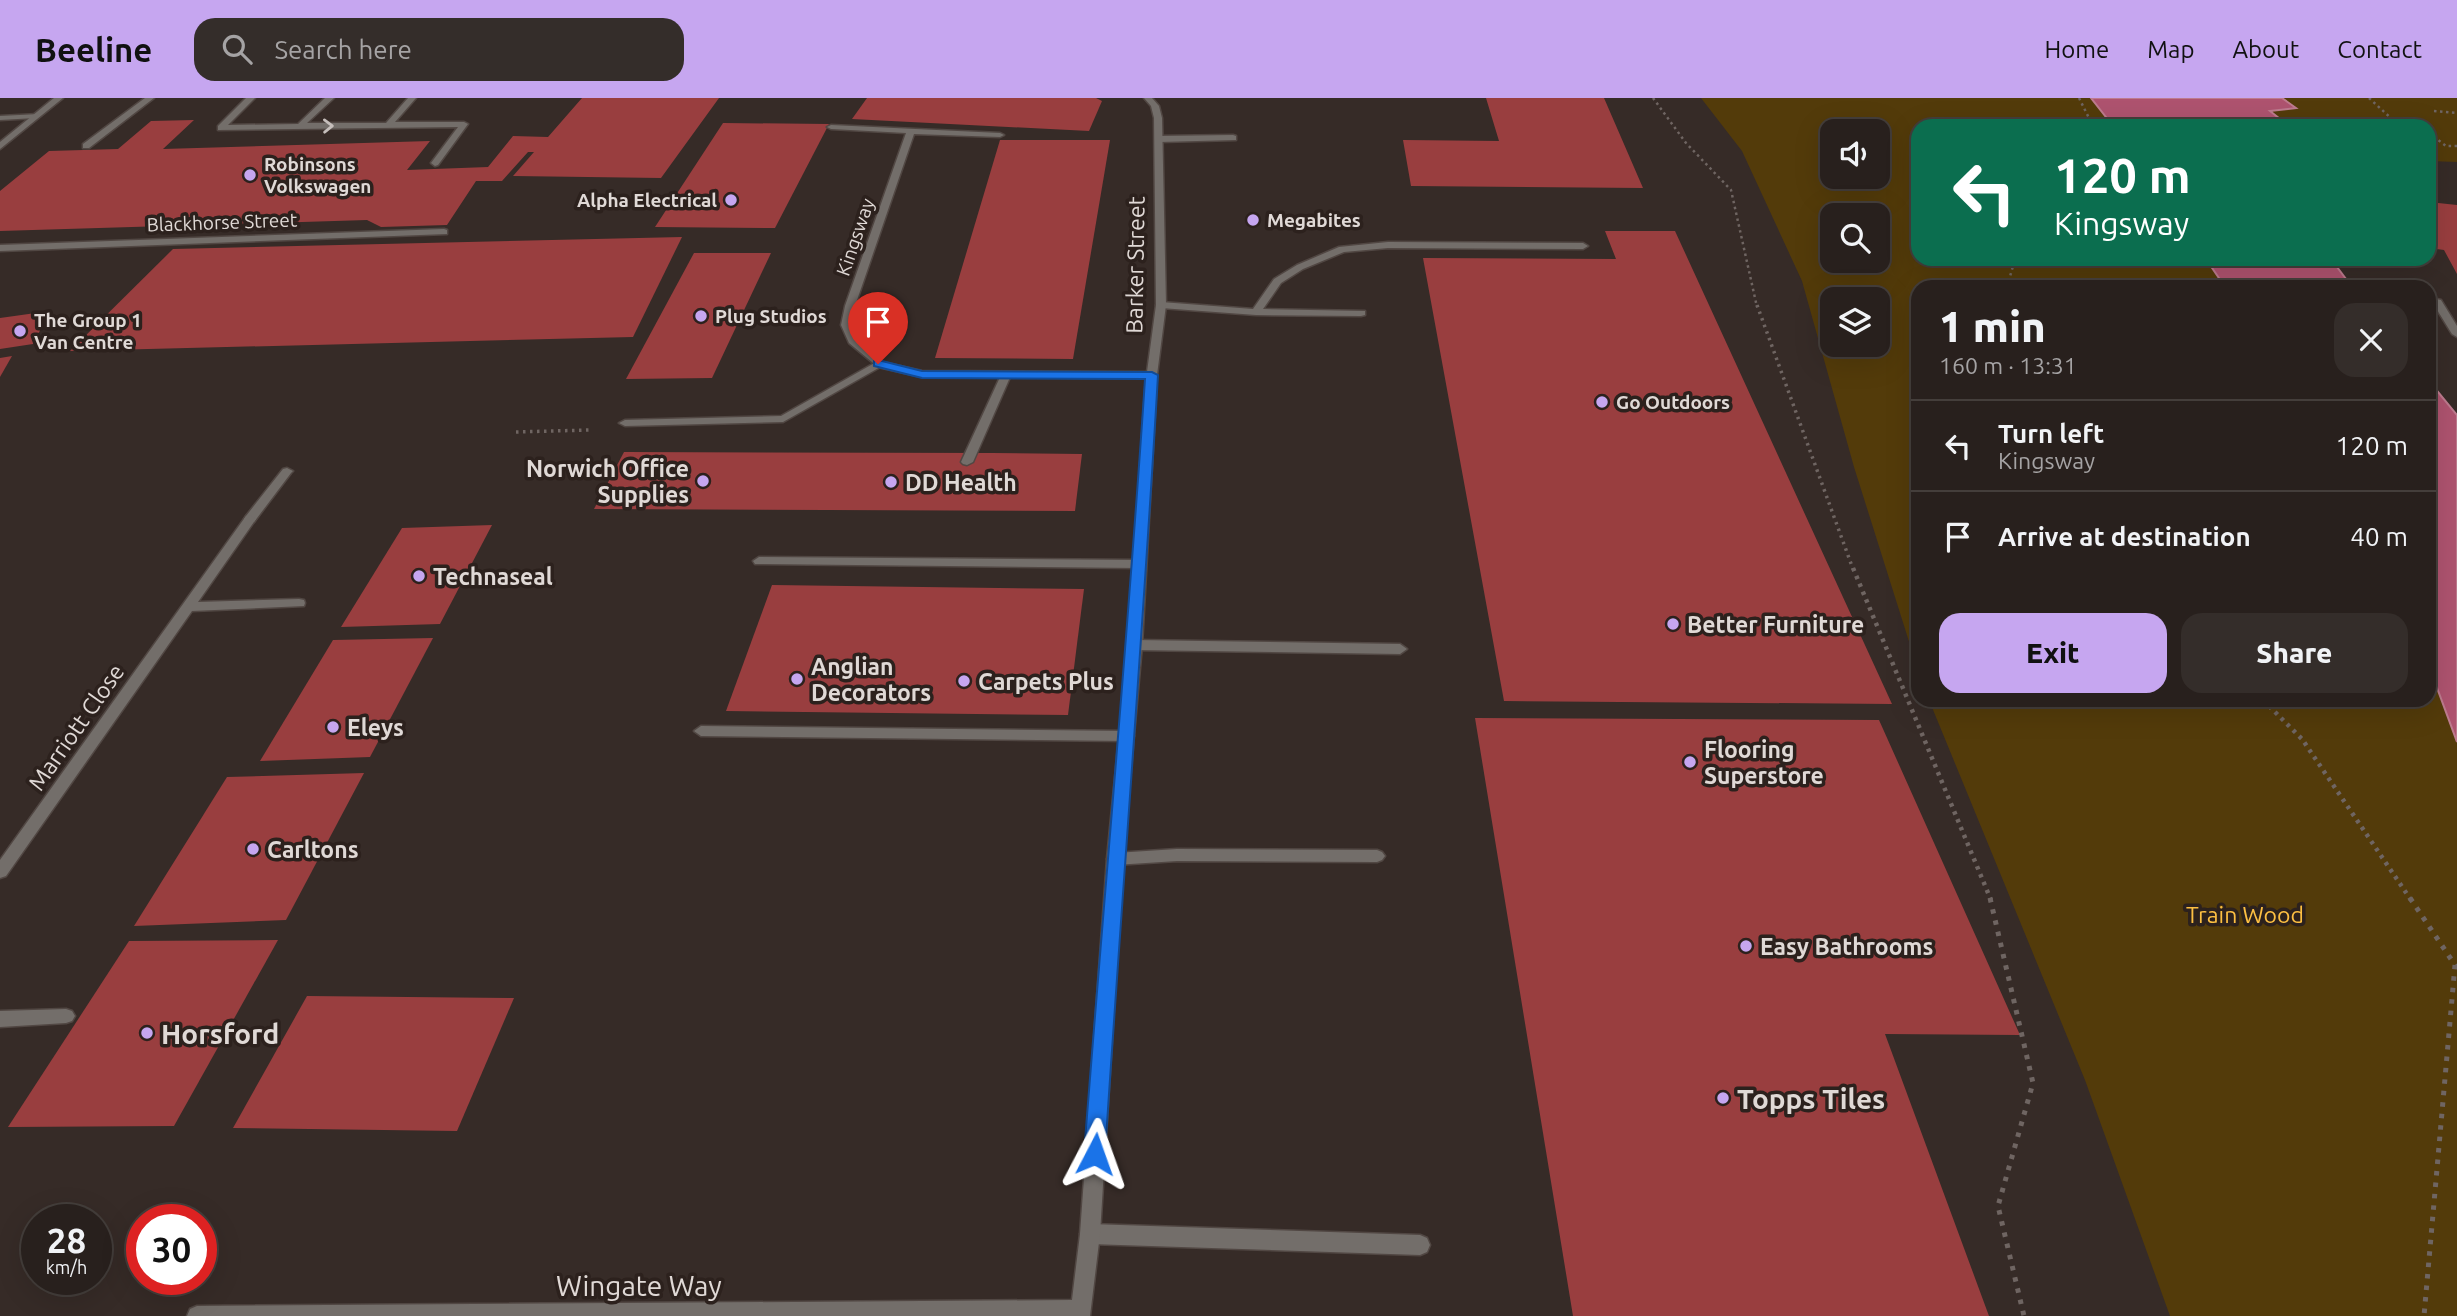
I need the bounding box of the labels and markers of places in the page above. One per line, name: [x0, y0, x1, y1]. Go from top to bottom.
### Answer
place label: Robinsons Volkswagen: [264, 153, 371, 197]
marker: Robinsons Volkswagen: [242, 167, 258, 183]
place label: Alpha Electrical: [577, 189, 717, 211]
marker: Alpha Electrical: [723, 192, 739, 208]
place label: Megabites: [1267, 209, 1361, 231]
marker: Megabites: [1245, 212, 1261, 228]
pin: [848, 292, 908, 364]
place label: Plug Studios: [715, 305, 827, 327]
marker: Plug Studios: [693, 308, 709, 324]
place label: The Group 1 Van Centre: [34, 309, 142, 353]
marker: The Group 1 Van Centre: [12, 323, 28, 339]
place label: Go Outdoors: [1616, 391, 1730, 413]
marker: Go Outdoors: [1594, 394, 1610, 410]
place label: Norwich Office Supplies: [526, 456, 689, 507]
place label: DD Health: [905, 470, 1017, 495]
marker: Norwich Office Supplies: [695, 473, 711, 489]
marker: DD Health: [883, 474, 899, 490]
place label: Technaseal: [433, 564, 553, 589]
marker: Technaseal: [411, 568, 427, 584]
place label: Better Furniture: [1687, 612, 1864, 637]
marker: Better Furniture: [1665, 616, 1681, 632]
place label: Anglian Decorators: [811, 654, 931, 705]
place label: Carpets Plus: [978, 669, 1114, 694]
marker: Anglian Decorators: [789, 671, 805, 687]
marker: Carpets Plus: [956, 673, 972, 689]
place label: Eleys: [347, 715, 404, 740]
marker: Eleys: [325, 719, 341, 735]
place label: Flooring Superstore: [1704, 737, 1824, 788]
marker: Flooring Superstore: [1682, 754, 1698, 770]
place label: Carltons: [267, 837, 359, 862]
marker: Carltons: [245, 841, 261, 857]
place label: Easy Bathrooms: [1760, 934, 1933, 959]
marker: Easy Bathrooms: [1738, 938, 1754, 954]
place label: Horsford: [161, 1018, 279, 1049]
marker: Horsford: [139, 1025, 155, 1041]
place label: Topps Tiles: [1737, 1083, 1885, 1114]
marker: Topps Tiles: [1715, 1090, 1731, 1106]

